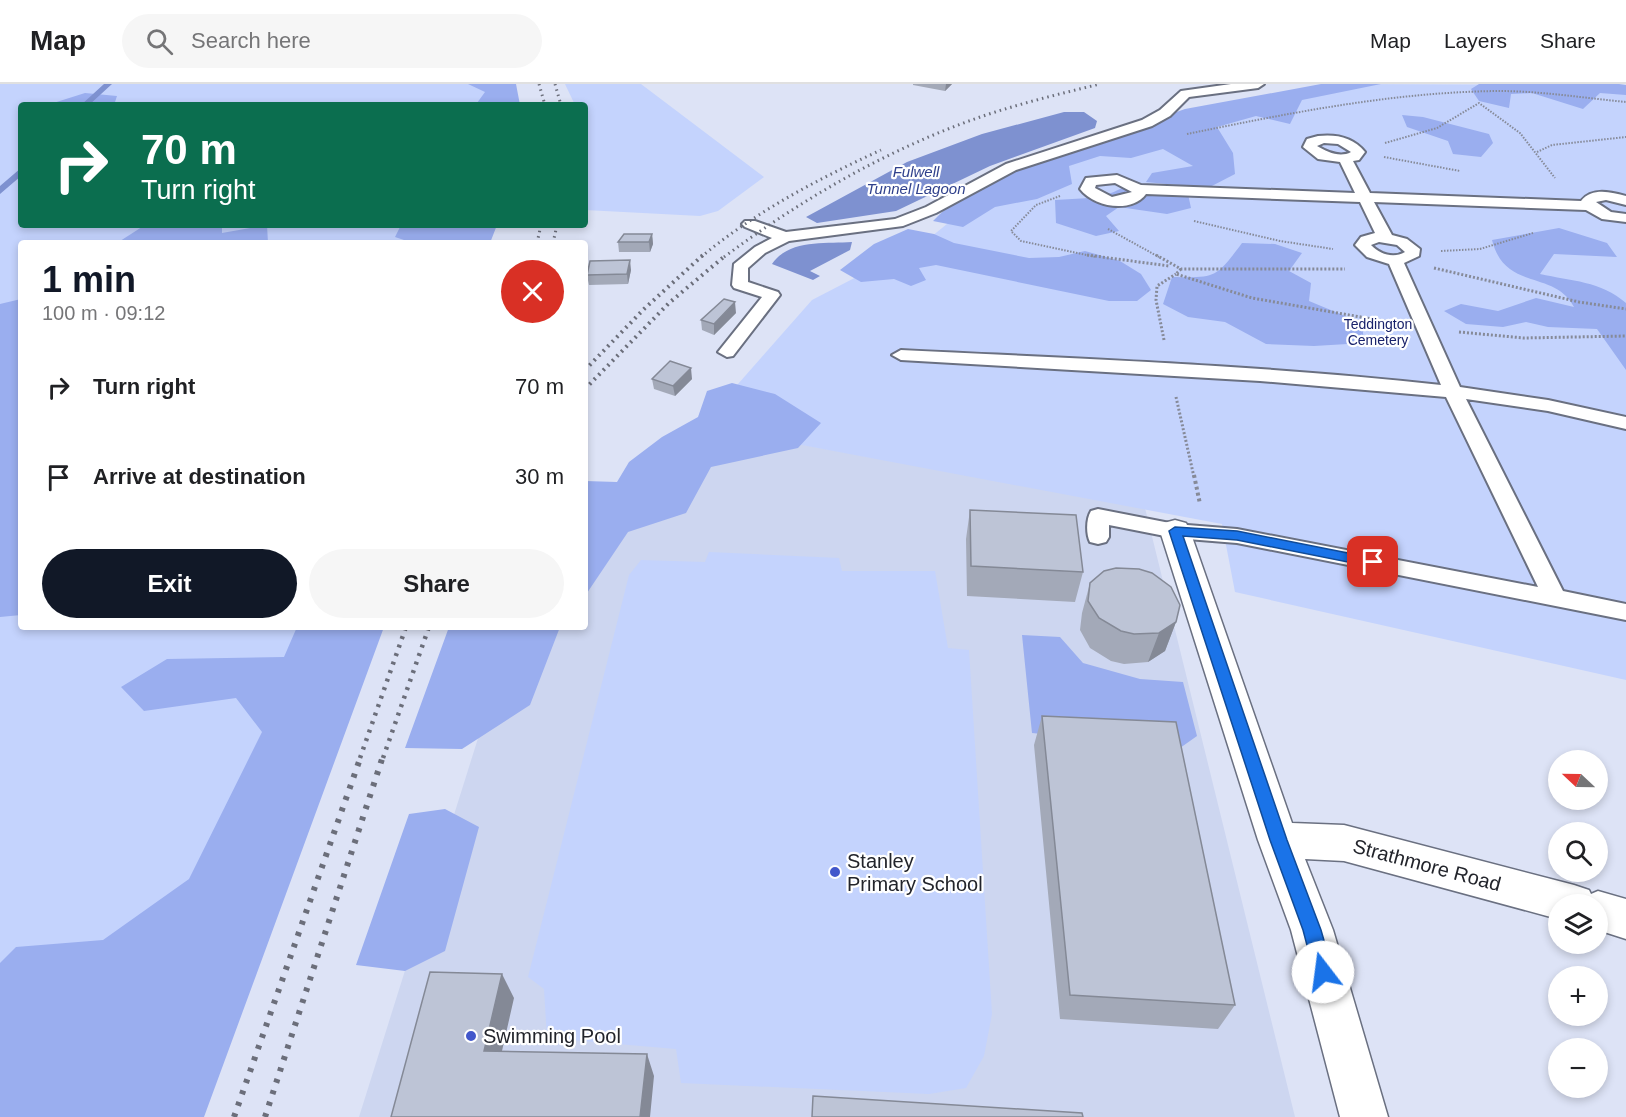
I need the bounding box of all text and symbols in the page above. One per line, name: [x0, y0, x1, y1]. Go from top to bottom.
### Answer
search box: [122, 14, 542, 68]
text: Map: [30, 25, 86, 56]
icon: search: [143, 25, 176, 58]
text: Search here: [191, 28, 311, 53]
text: Map: [1370, 29, 1411, 52]
text: Layers: [1444, 29, 1507, 52]
text: Share: [1540, 29, 1596, 52]
icon: right: [42, 126, 120, 204]
text: 70 m: [141, 126, 237, 173]
water label: Fulwell Tunnel Lagoon: [867, 163, 965, 197]
text: Turn right: [141, 175, 256, 205]
text: 1 min: [42, 259, 136, 300]
button: close: [501, 260, 564, 323]
text: 100 m · 09:12: [42, 302, 165, 324]
park label: Teddington Cemetery: [1344, 316, 1412, 348]
icon: right: [42, 371, 75, 404]
text: Turn right: [93, 374, 195, 399]
text: 70 m: [515, 374, 564, 399]
icon: arrive: [42, 461, 75, 494]
text: Arrive at destination: [93, 464, 306, 489]
text: 30 m: [515, 464, 564, 489]
pin: [1347, 536, 1398, 587]
icon: arrive: [1356, 545, 1389, 578]
button: Exit: [42, 549, 297, 618]
button: Share: [309, 549, 564, 618]
north arrow: [1548, 750, 1608, 810]
map controls: [1548, 750, 1608, 1098]
button: search: [1548, 822, 1608, 882]
street label: Strathmore Road: [1351, 835, 1503, 895]
place label: Stanley Primary School: [847, 850, 983, 895]
marker: Stanley Primary School: [828, 865, 842, 879]
button: layers: [1548, 894, 1608, 954]
position arrow: [1291, 940, 1355, 1004]
button: +: [1548, 966, 1608, 1026]
place label: Swimming Pool: [483, 1025, 621, 1047]
marker: Swimming Pool: [464, 1029, 478, 1043]
button: −: [1548, 1038, 1608, 1098]

